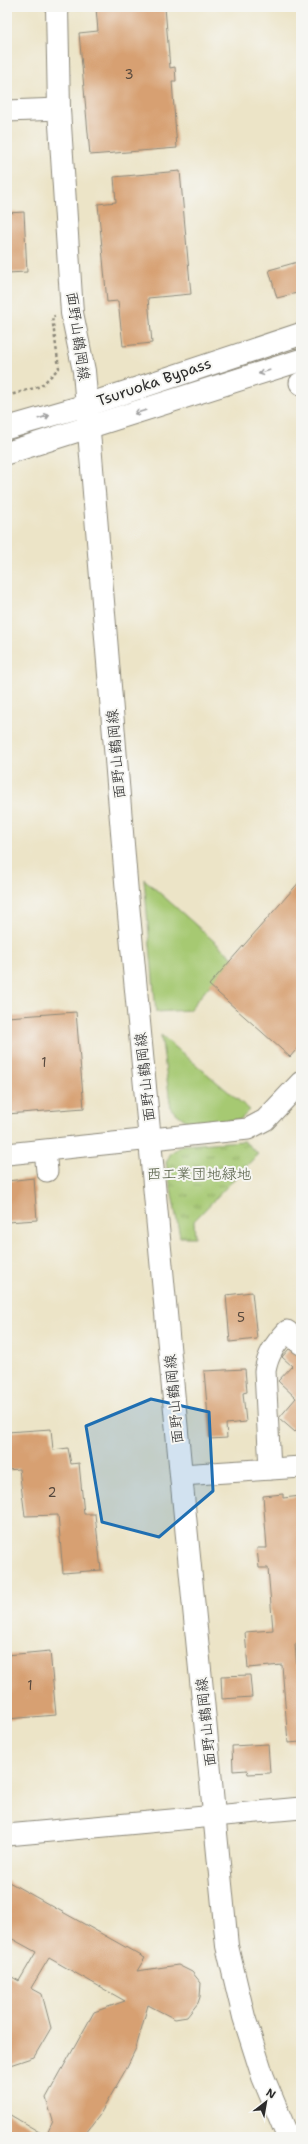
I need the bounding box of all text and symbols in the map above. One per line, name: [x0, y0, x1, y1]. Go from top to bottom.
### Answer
house number: 3: [124, 66, 134, 83]
street label: 面野山鶴岡線: [62, 290, 94, 382]
street label: Tsuruoka Bypass: [94, 353, 214, 411]
one-way arrow: [258, 369, 271, 376]
one-way arrow: [134, 409, 147, 416]
one-way arrow: [38, 413, 51, 420]
street label: 面野山鶴岡線: [102, 708, 130, 800]
street label: 面野山鶴岡線: [130, 1031, 160, 1123]
house number: 1: [41, 1054, 47, 1071]
park label: 西工業団地緑地: [146, 1164, 252, 1184]
house number: 5: [237, 1309, 245, 1326]
street label: 面野山鶴岡線: [160, 1353, 188, 1445]
house number: 2: [47, 1484, 57, 1501]
street label: 面野山鶴岡線: [191, 1676, 221, 1768]
house number: 1: [27, 1677, 33, 1694]
north arrow: [246, 2082, 286, 2122]
text: N: [263, 2085, 279, 2103]

